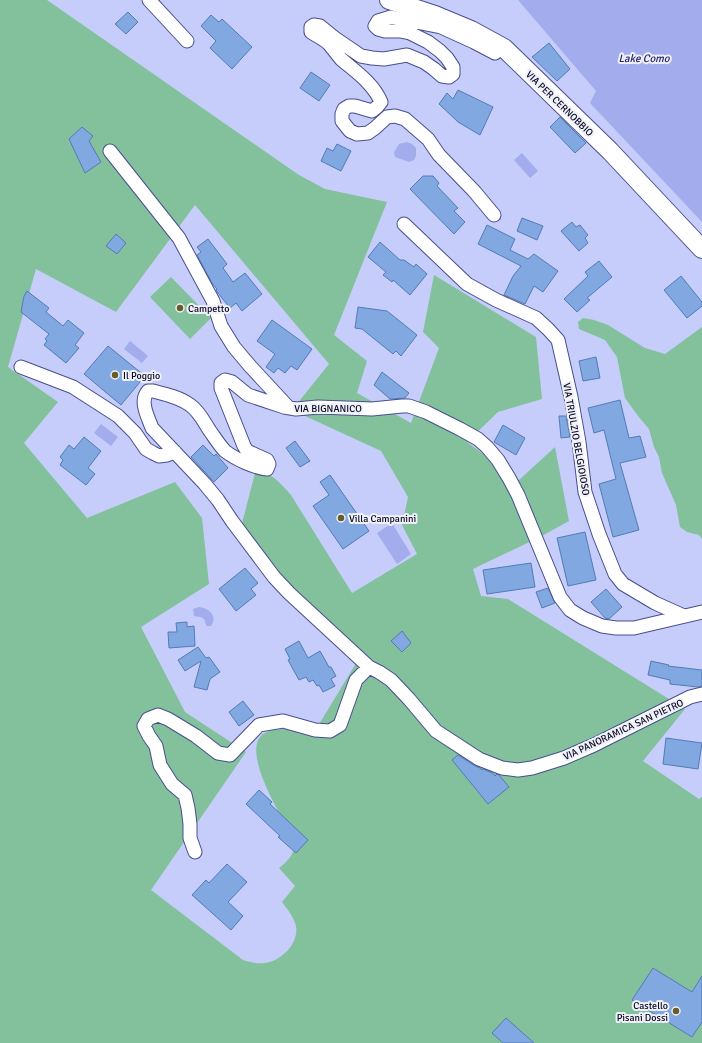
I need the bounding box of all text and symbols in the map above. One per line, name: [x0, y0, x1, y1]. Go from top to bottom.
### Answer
water label: Lake Como: [618, 52, 671, 65]
street label: VIA PER CERNOBBIO: [523, 68, 596, 139]
marker: Campetto: [175, 303, 185, 313]
place label: Campetto: [188, 303, 229, 315]
marker: Il Poggio: [110, 370, 120, 380]
place label: Il Poggio: [123, 370, 160, 382]
street label: VIA TRIULZIO BELGIOIOSO: [560, 382, 592, 497]
street label: VIA BIGNANICO: [294, 403, 362, 415]
marker: Villa Campanini: [336, 513, 346, 523]
place label: Villa Campanini: [349, 513, 416, 525]
street label: VIA PANORAMICA SAN PIETRO: [561, 697, 686, 763]
place label: Castello Pisani Dossi: [617, 1000, 668, 1024]
marker: Castello Pisani Dossi: [671, 1006, 681, 1016]

